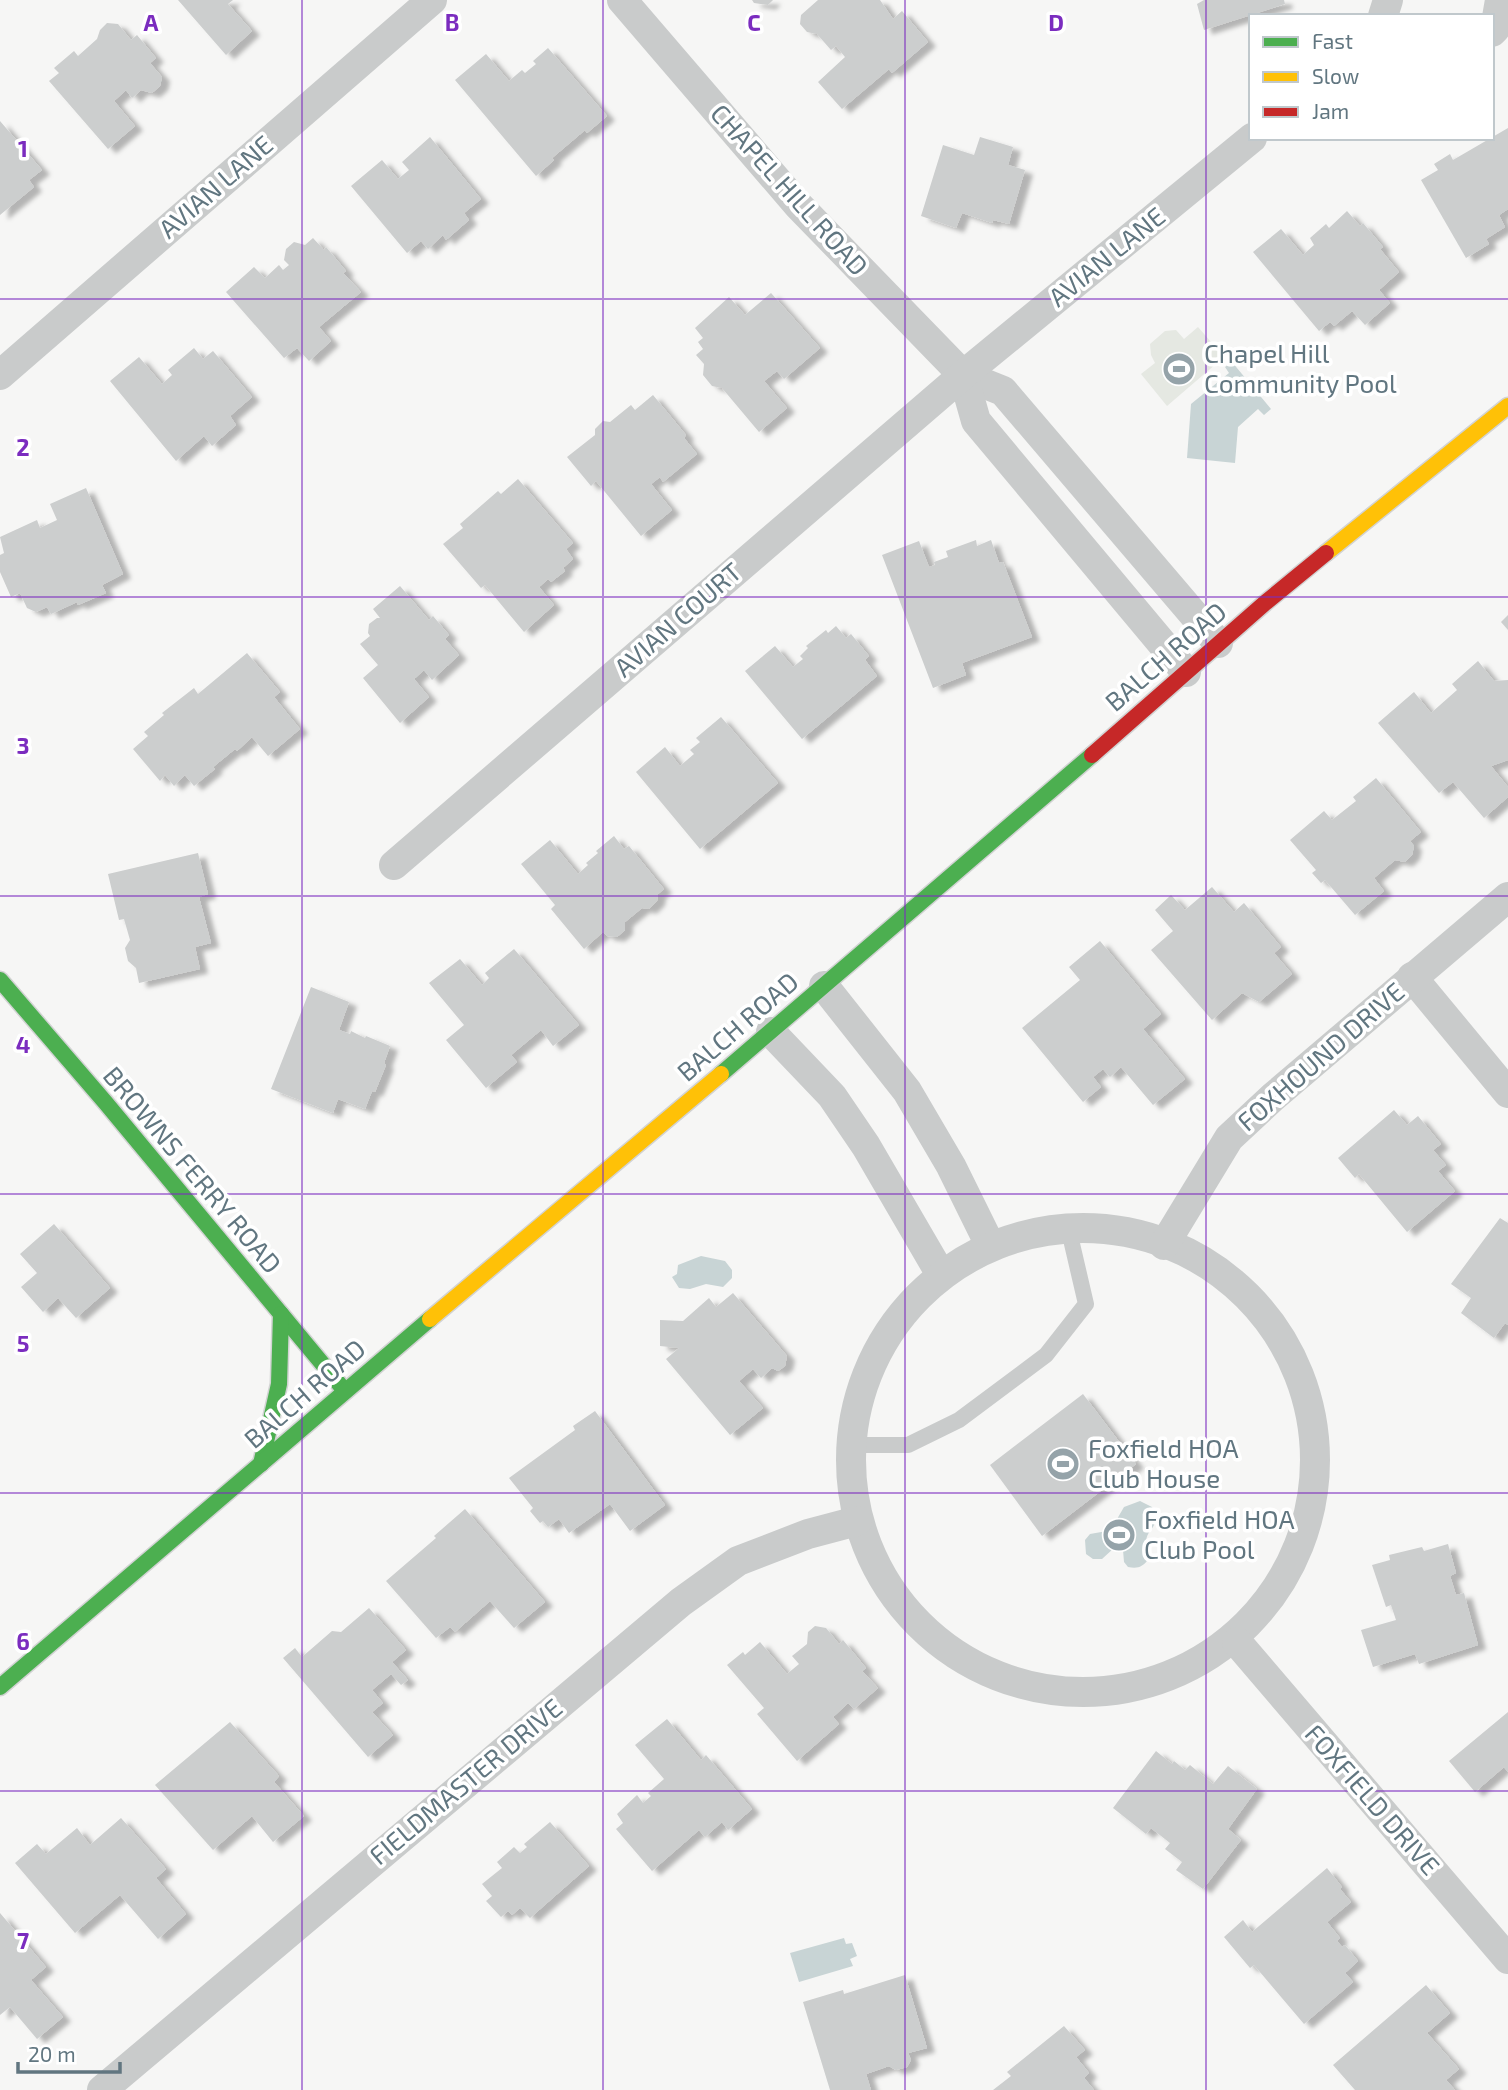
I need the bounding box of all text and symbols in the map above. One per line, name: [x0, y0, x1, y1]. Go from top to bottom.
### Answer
text: A: [143, 8, 159, 36]
text: B: [445, 8, 459, 36]
text: C: [747, 8, 761, 36]
text: D: [1048, 8, 1064, 36]
legend: [1249, 14, 1494, 140]
text: Fast: [1312, 28, 1353, 53]
text: Slow: [1312, 63, 1359, 88]
street label: CHAPEL HILL ROAD: [705, 97, 875, 281]
text: Jam: [1312, 98, 1349, 123]
street label: AVIAN LANE: [152, 128, 278, 244]
text: 1: [18, 134, 28, 162]
street label: AVIAN LANE: [1042, 200, 1170, 312]
place label: Chapel Hill Community Pool: [1204, 337, 1397, 398]
sports icon: Chapel Hill Community Pool: [1160, 350, 1198, 388]
text: 2: [16, 433, 30, 461]
street label: AVIAN COURT: [607, 555, 747, 683]
street label: BALCH ROAD: [1098, 595, 1232, 717]
text: 3: [16, 731, 30, 759]
street label: BALCH ROAD: [670, 965, 804, 1087]
street label: FOXHOUND DRIVE: [1230, 975, 1410, 1137]
text: 4: [16, 1030, 30, 1058]
street label: BROWNS FERRY ROAD: [98, 1059, 289, 1279]
text: 5: [17, 1329, 29, 1357]
street label: BALCH ROAD: [237, 1332, 371, 1454]
place label: Foxfield HOA Club House: [1088, 1432, 1239, 1493]
sports icon: Foxfield HOA Club House: [1044, 1445, 1082, 1483]
place label: Foxfield HOA Club Pool: [1144, 1503, 1295, 1564]
sports icon: Foxfield HOA Club Pool: [1100, 1516, 1138, 1554]
text: 6: [16, 1627, 30, 1655]
street label: FIELDMASTER DRIVE: [363, 1691, 568, 1870]
street label: FOXFIELD DRIVE: [1299, 1718, 1447, 1880]
text: 7: [17, 1926, 29, 1954]
scale bar: [18, 2030, 119, 2074]
text: 20 m: [28, 2041, 76, 2066]

